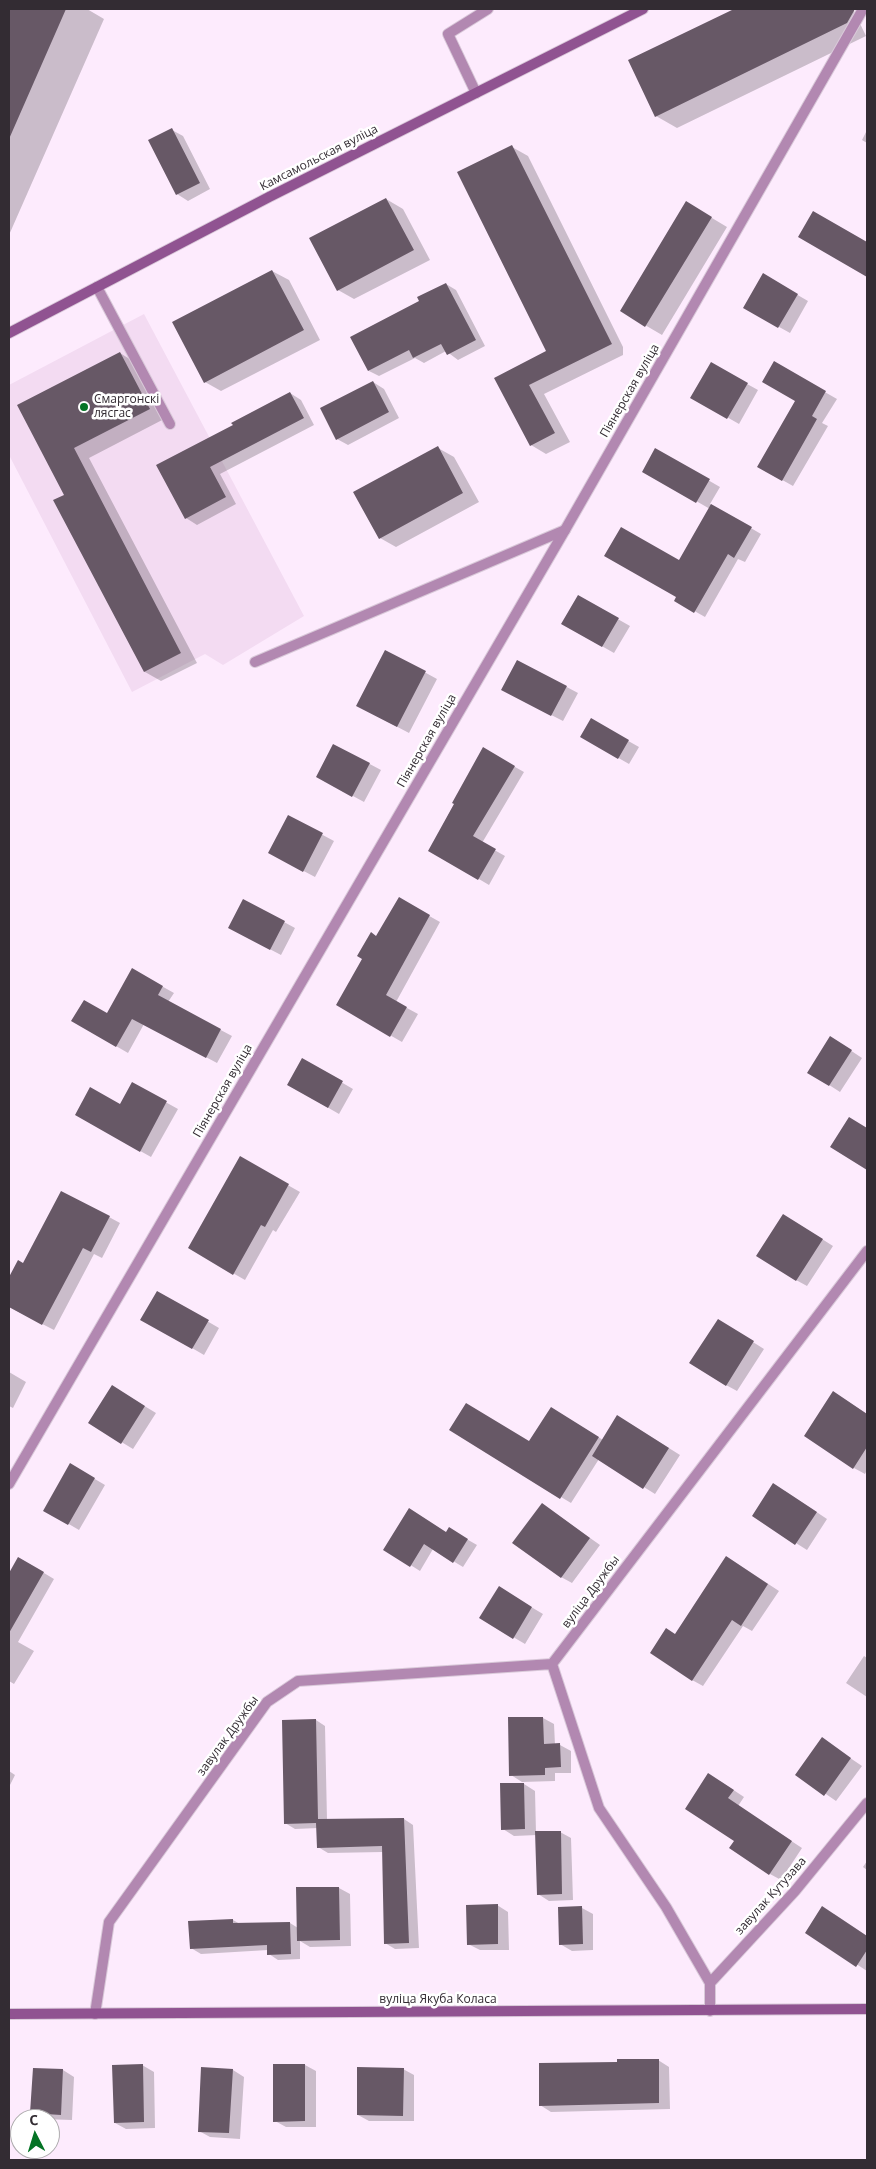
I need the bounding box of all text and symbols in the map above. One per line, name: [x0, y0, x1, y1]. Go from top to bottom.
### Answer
street label: Камсамольская вуліца: [258, 122, 380, 194]
street label: Піянерская вуліца: [597, 342, 663, 440]
place label: Смаргонскі лясгас: [94, 393, 159, 421]
marker: Смаргонскі лясгас: [78, 401, 90, 413]
street label: Піянерская вуліца: [394, 692, 460, 790]
street label: Піянерская вуліца: [190, 1042, 256, 1140]
street label: вуліца Дружбы: [559, 1553, 623, 1631]
street label: завулак Дружбы: [194, 1693, 262, 1779]
street label: завулак Кутузава: [732, 1854, 810, 1938]
street label: вуліца Якуба Коласа: [379, 1993, 497, 2007]
north arrow: [10, 2109, 60, 2159]
text: С: [28, 2110, 39, 2129]

